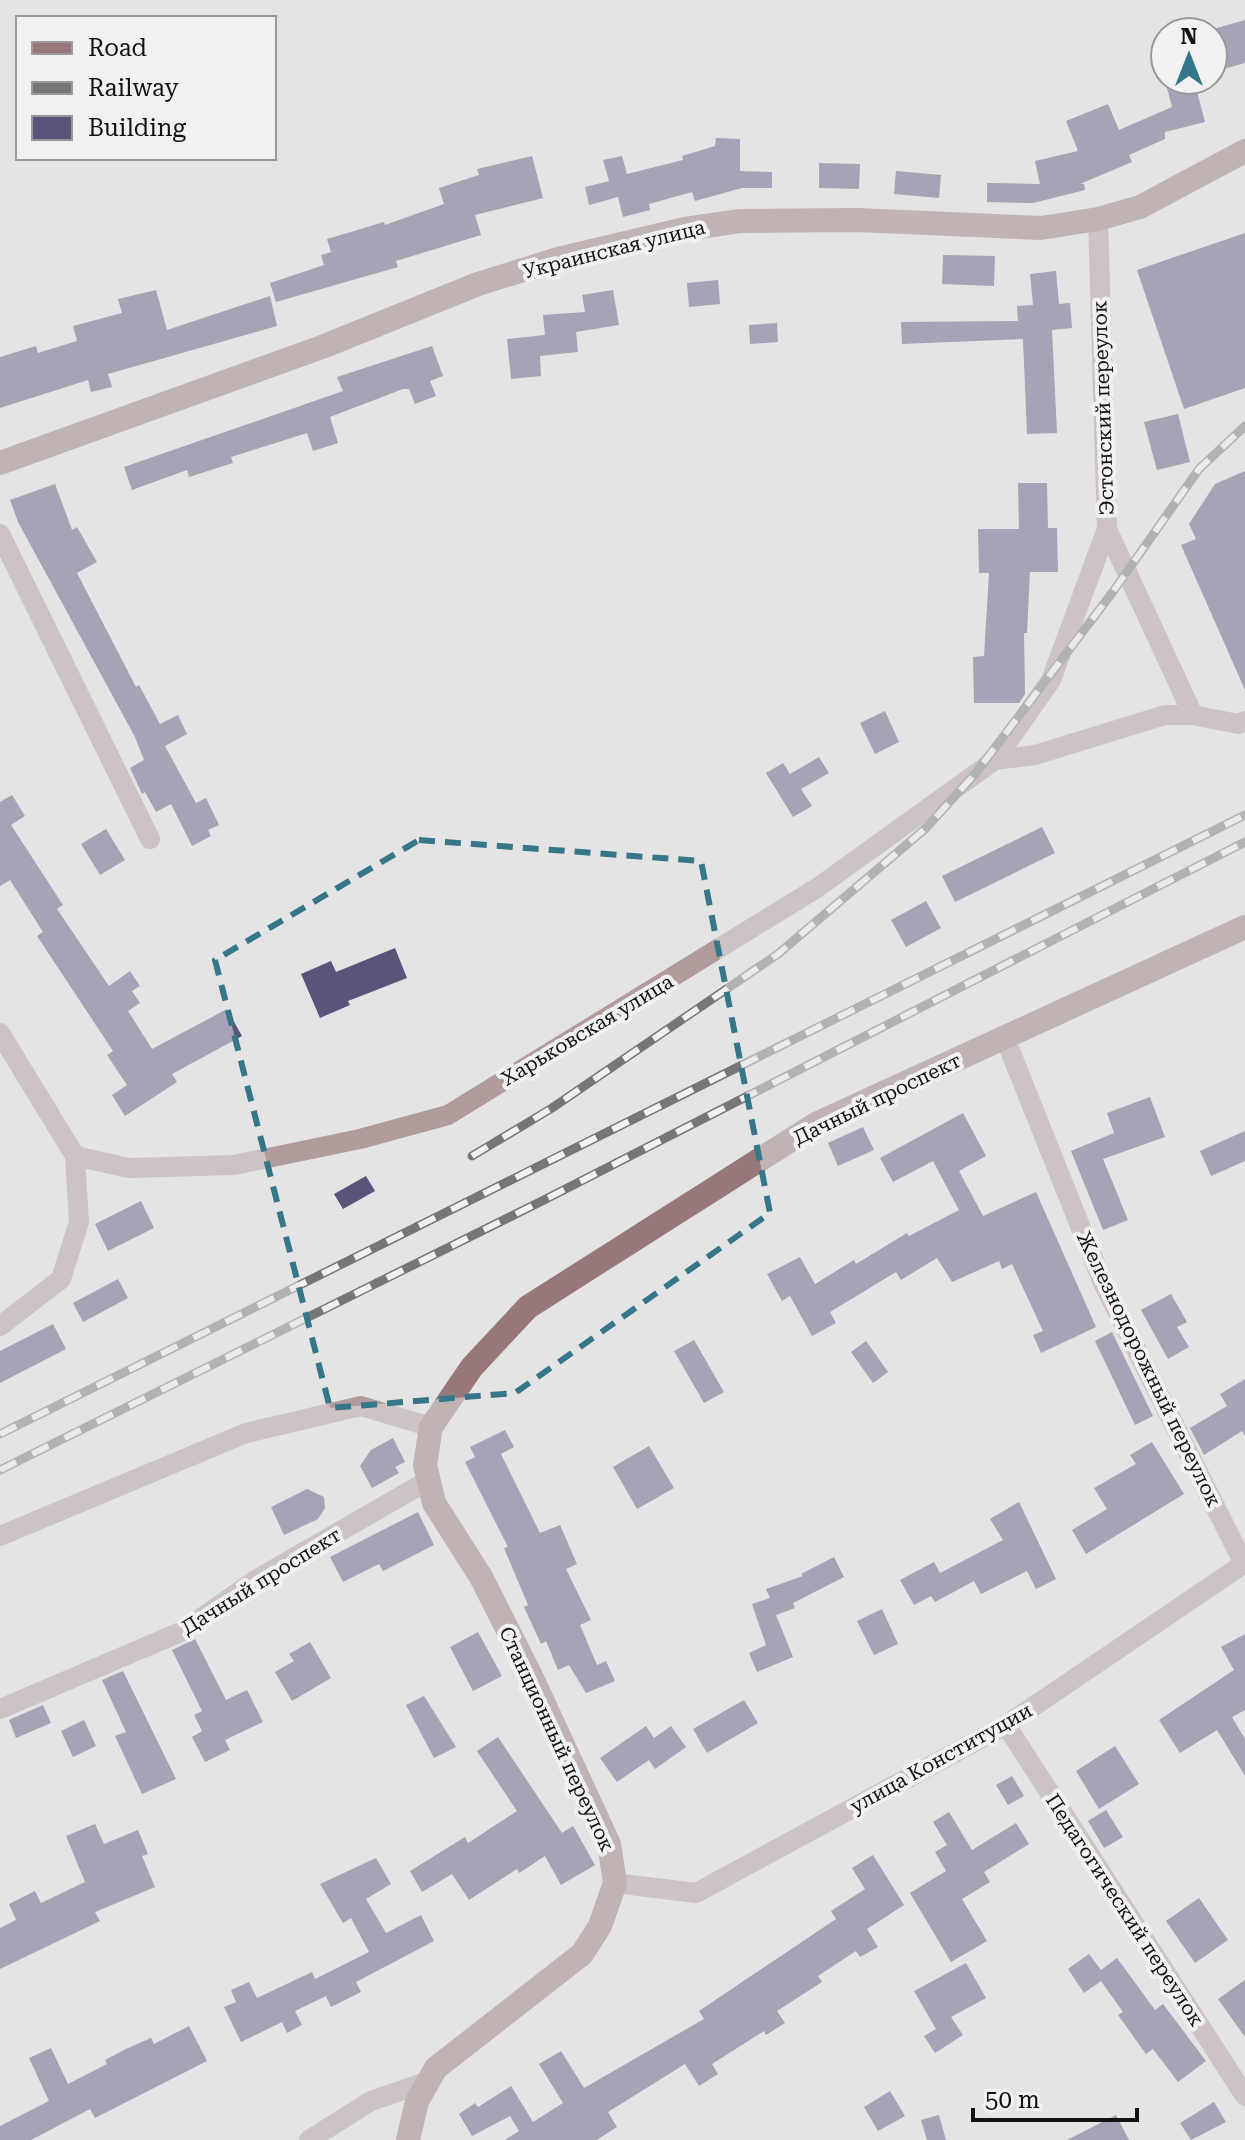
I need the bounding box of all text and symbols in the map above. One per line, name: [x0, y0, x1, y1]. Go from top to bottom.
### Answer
legend: [16, 16, 276, 160]
north arrow: [1149, 16, 1229, 96]
text: N: [1181, 24, 1198, 49]
text: Road: [88, 34, 147, 62]
text: Railway: [88, 74, 179, 102]
text: Building: [88, 114, 186, 142]
street label: Украинская улица: [520, 215, 708, 283]
street label: Эстонский переулок: [1087, 300, 1119, 516]
street label: Харьковская улица: [497, 969, 677, 1091]
street label: Дачный проспект: [789, 1048, 965, 1150]
street label: Железнодорожный переулок: [1072, 1227, 1226, 1511]
street label: Дачный проспект: [177, 1522, 345, 1640]
street label: Станционный переулок: [494, 1623, 620, 1855]
street label: улица Конституции: [846, 1698, 1036, 1818]
street label: Педагогический переулок: [1041, 1789, 1209, 2031]
scale bar: [973, 2072, 1137, 2122]
text: 50 m: [985, 2086, 1040, 2114]

